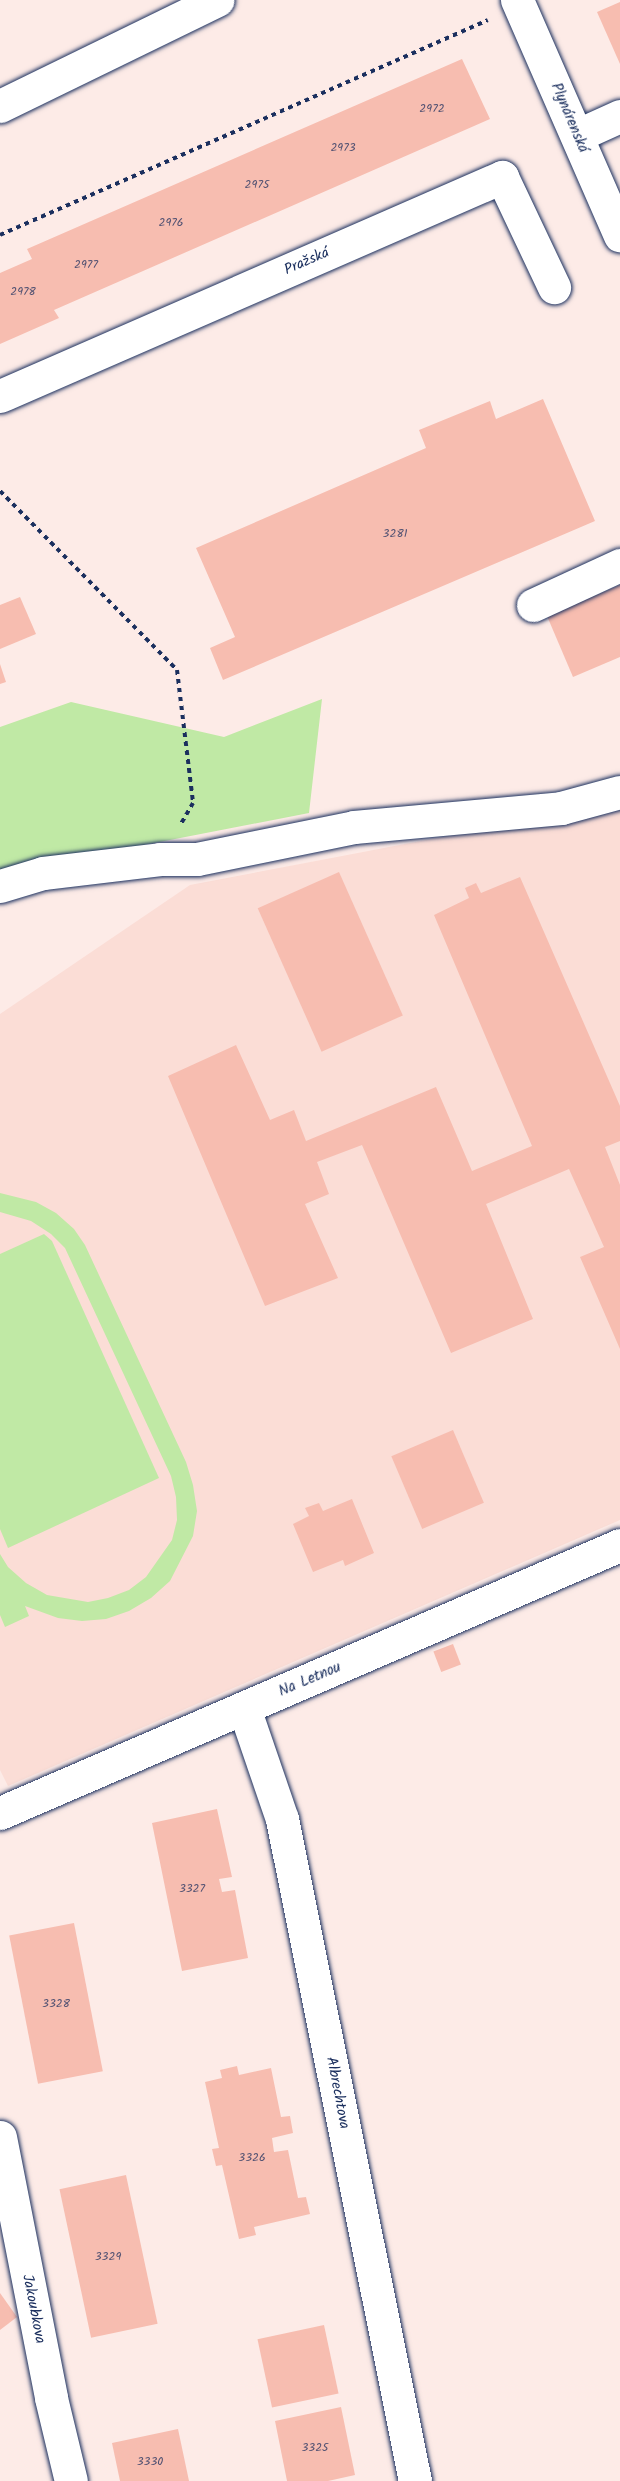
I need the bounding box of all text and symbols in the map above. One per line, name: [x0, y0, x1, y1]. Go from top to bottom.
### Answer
street label: Plynárenská: [546, 80, 592, 156]
house number: 2972: [419, 102, 445, 116]
house number: 2973: [330, 141, 356, 155]
house number: 2975: [245, 178, 269, 192]
house number: 2976: [158, 216, 184, 230]
street label: Pražská: [282, 244, 332, 280]
house number: 2977: [74, 258, 98, 272]
house number: 2978: [10, 285, 36, 299]
house number: 3281: [383, 527, 407, 541]
street label: Na Letnou: [276, 1659, 344, 1701]
house number: 3327: [179, 1882, 205, 1896]
house number: 3328: [42, 1997, 70, 2011]
street label: Albrechtova: [321, 2055, 353, 2131]
house number: 3326: [238, 2151, 266, 2165]
house number: 3329: [95, 2250, 121, 2264]
street label: Jakoubkova: [17, 2273, 49, 2345]
house number: 3325: [301, 2441, 329, 2455]
house number: 3330: [137, 2455, 163, 2469]

